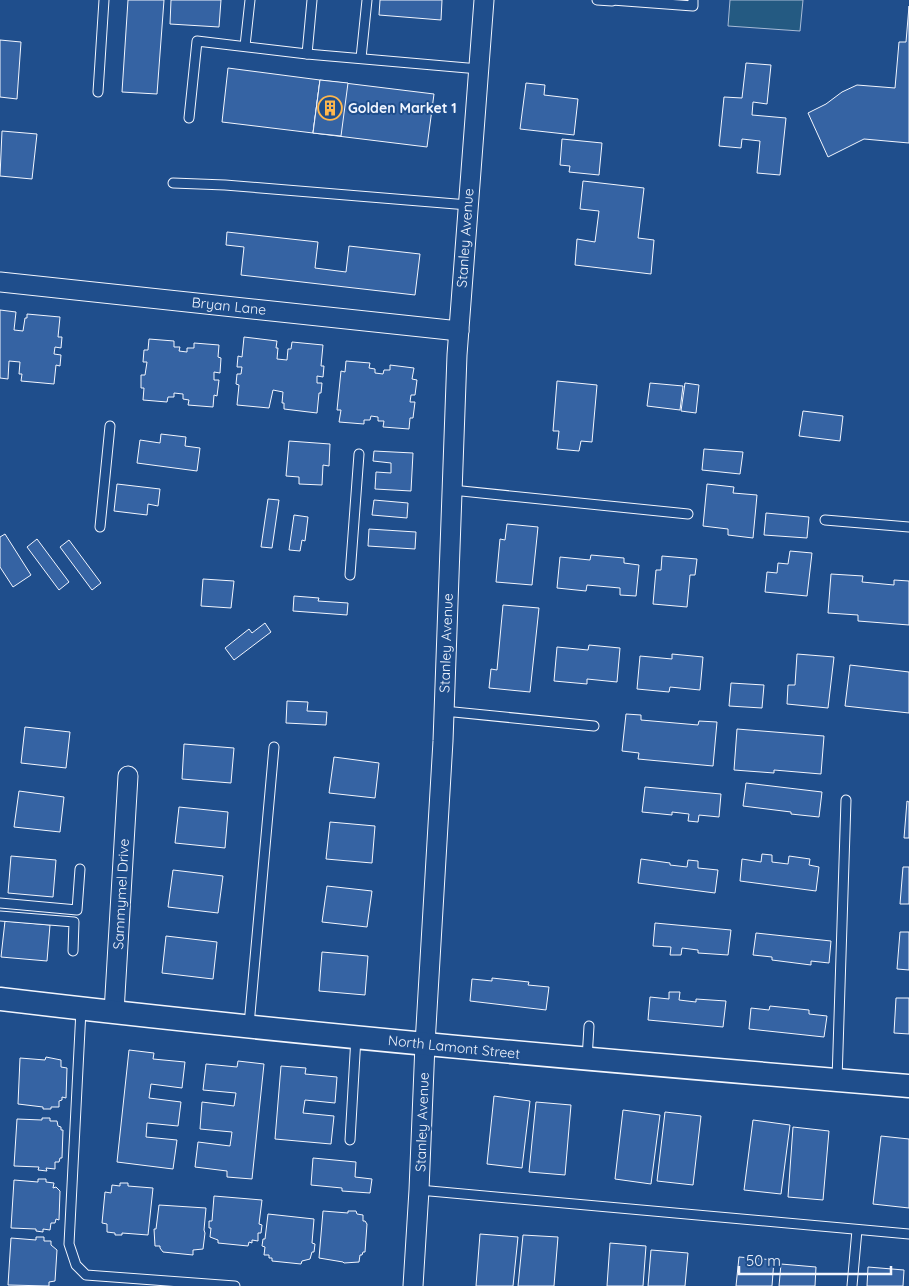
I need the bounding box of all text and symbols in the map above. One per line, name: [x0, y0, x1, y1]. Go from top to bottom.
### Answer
building icon: Golden Market 1: [317, 95, 343, 121]
place label: Golden Market 1: [348, 99, 457, 117]
street label: Stanley Avenue: [453, 188, 477, 288]
street label: Bryan Lane: [191, 293, 267, 319]
street label: Stanley Avenue: [435, 593, 457, 693]
street label: Sammymel Drive: [109, 838, 133, 950]
street label: North Lamont Street: [387, 1031, 521, 1063]
street label: Stanley Avenue: [411, 1072, 433, 1172]
scale bar: [739, 1244, 892, 1276]
text: 50 m: [746, 1251, 781, 1270]

